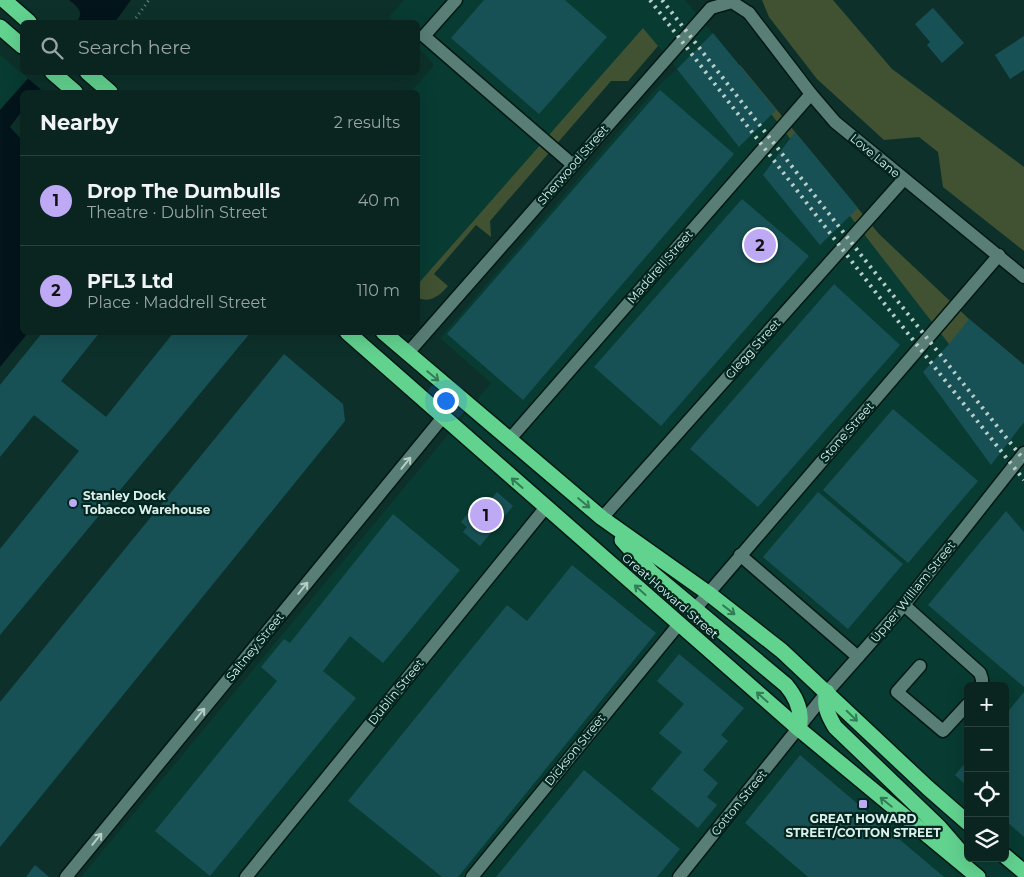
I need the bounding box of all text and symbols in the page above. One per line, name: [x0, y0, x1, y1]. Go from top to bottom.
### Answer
search box: [20, 20, 420, 75]
icon: search: [38, 34, 66, 62]
text: Search here: [78, 36, 191, 59]
text: Nearby: [40, 110, 119, 135]
text: 2 results: [334, 113, 400, 132]
street label: Sherwood Street: [534, 122, 611, 208]
street label: Love Lane: [847, 130, 903, 181]
text: Drop The Dumbulls: [87, 180, 280, 203]
text: 1: [53, 191, 59, 210]
text: 40 m: [358, 191, 400, 210]
text: Theatre · Dublin Street: [87, 203, 267, 222]
pin: 2: [744, 226, 776, 264]
street label: Maddrell Street: [624, 227, 696, 307]
text: PFL3 Ltd: [87, 270, 174, 293]
text: 2: [51, 281, 61, 300]
text: 110 m: [357, 281, 400, 300]
text: Place · Maddrell Street: [87, 293, 267, 312]
street label: Glegg Street: [722, 315, 784, 382]
one-way arrow: [426, 370, 439, 381]
your location: [433, 388, 459, 414]
street label: Stone Street: [817, 399, 877, 465]
one-way arrow: [401, 456, 412, 469]
one-way arrow: [511, 477, 524, 489]
place label: Stanley Dock Tobacco Warehouse: [83, 488, 211, 517]
pin: 1: [470, 496, 502, 534]
marker: Stanley Dock Tobacco Warehouse: [67, 497, 79, 509]
one-way arrow: [577, 497, 590, 508]
street label: Upper William Street: [867, 538, 958, 645]
street label: Great Howard Street: [619, 550, 722, 642]
one-way arrow: [297, 582, 308, 595]
one-way arrow: [633, 584, 646, 595]
one-way arrow: [722, 604, 735, 615]
street label: Saltney Street: [222, 609, 287, 684]
street label: Dublin Street: [365, 656, 427, 728]
map controls: [964, 682, 1009, 862]
button: +: [964, 682, 1009, 727]
one-way arrow: [756, 691, 769, 702]
one-way arrow: [194, 707, 205, 720]
one-way arrow: [845, 710, 858, 722]
street label: Dickson Street: [541, 711, 608, 788]
button: −: [964, 727, 1009, 772]
street label: Cotton Street: [708, 767, 770, 839]
button: locate: [964, 772, 1009, 817]
one-way arrow: [880, 796, 893, 807]
marker: GREAT HOWARD STREET/COTTON STREET: [857, 798, 869, 810]
place label: GREAT HOWARD STREET/COTTON STREET: [785, 811, 941, 840]
button: layers: [964, 817, 1009, 862]
one-way arrow: [91, 833, 102, 846]

